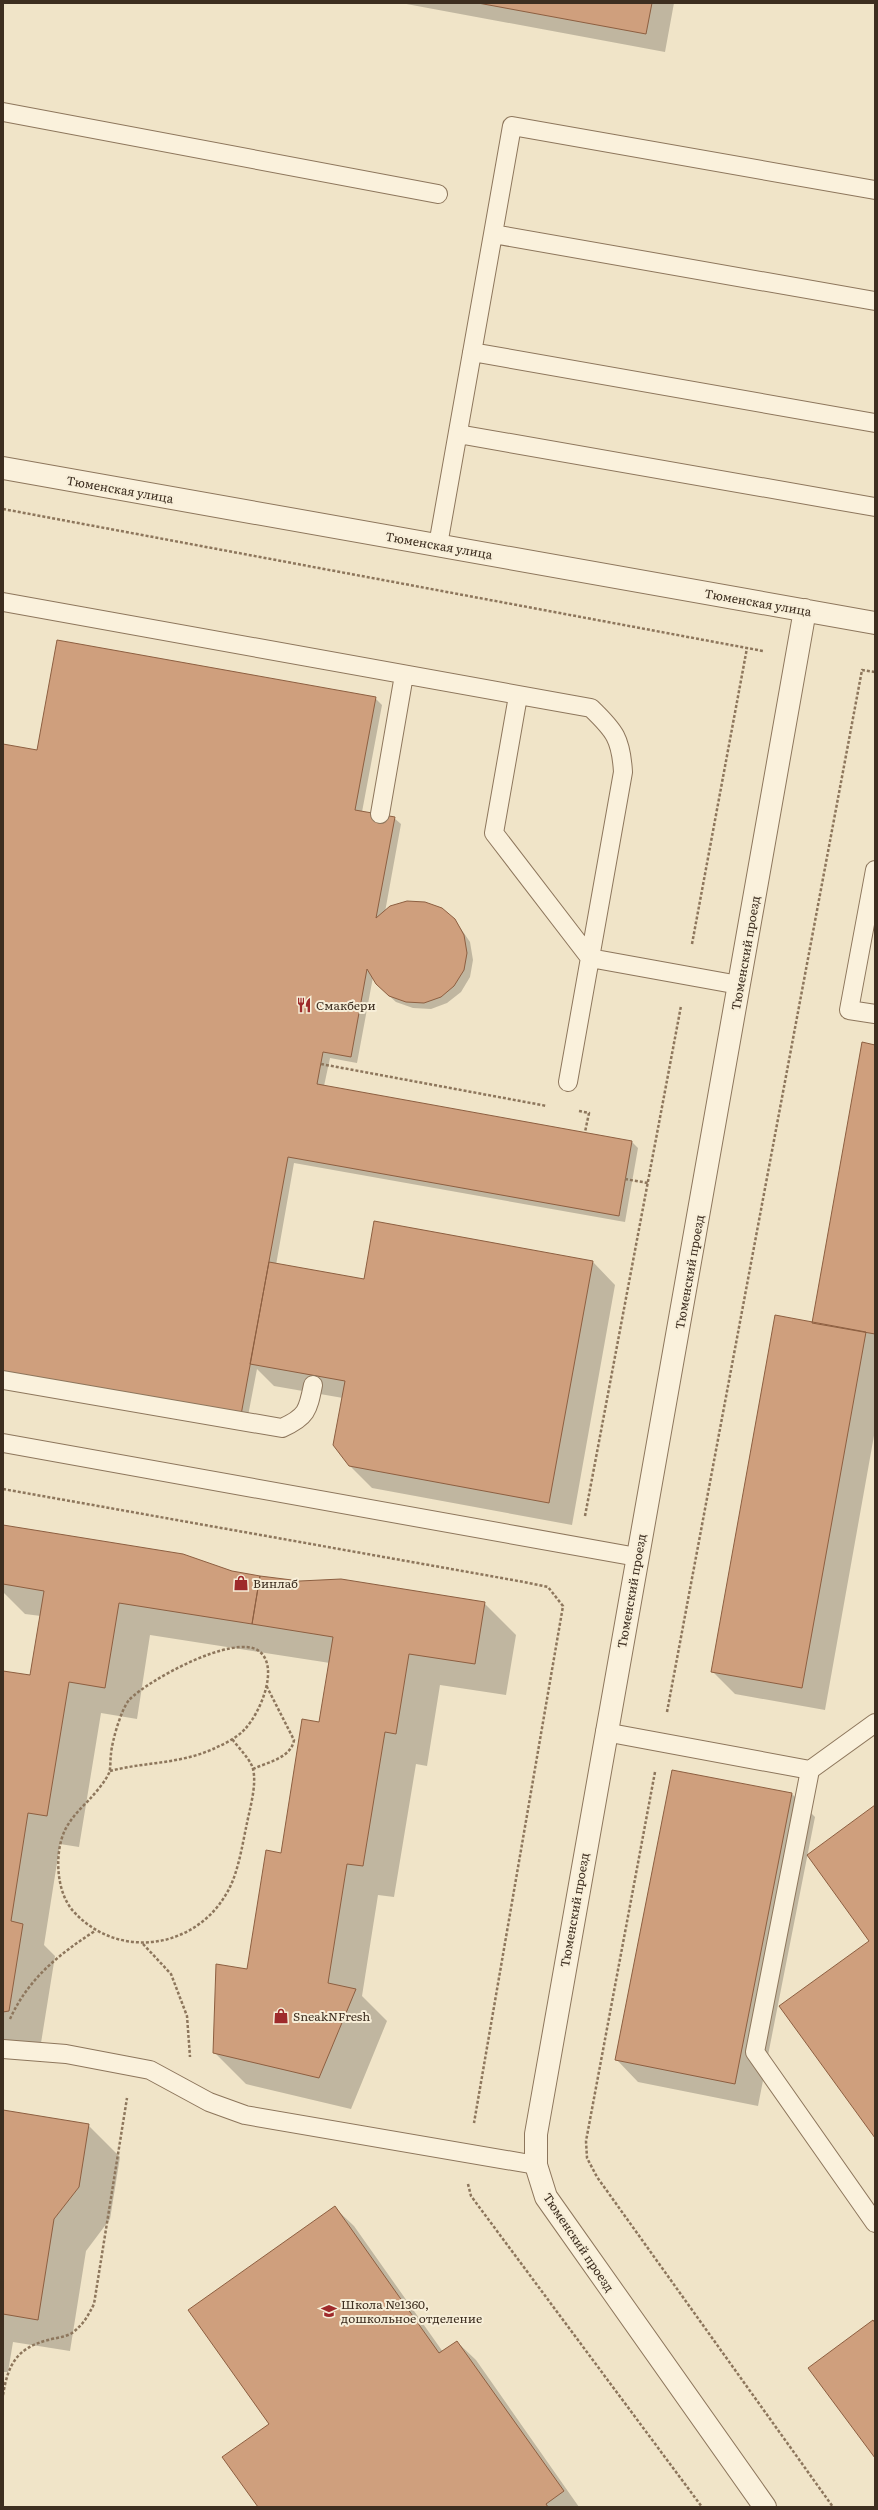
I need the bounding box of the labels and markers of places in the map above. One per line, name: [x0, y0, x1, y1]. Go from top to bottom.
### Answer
restaurant icon: Смакбери: [295, 996, 313, 1014]
place label: Смакбери: [316, 996, 376, 1014]
shop icon: Винлаб: [232, 1574, 250, 1592]
place label: Винлаб: [253, 1574, 298, 1592]
shop icon: SneakNFresh: [272, 2007, 290, 2025]
place label: SneakNFresh: [293, 2007, 370, 2025]
place label: Школа №1360, дошкольное отделение: [341, 2295, 482, 2327]
school or university icon: Школа №1360, дошкольное отделение: [320, 2302, 338, 2320]

